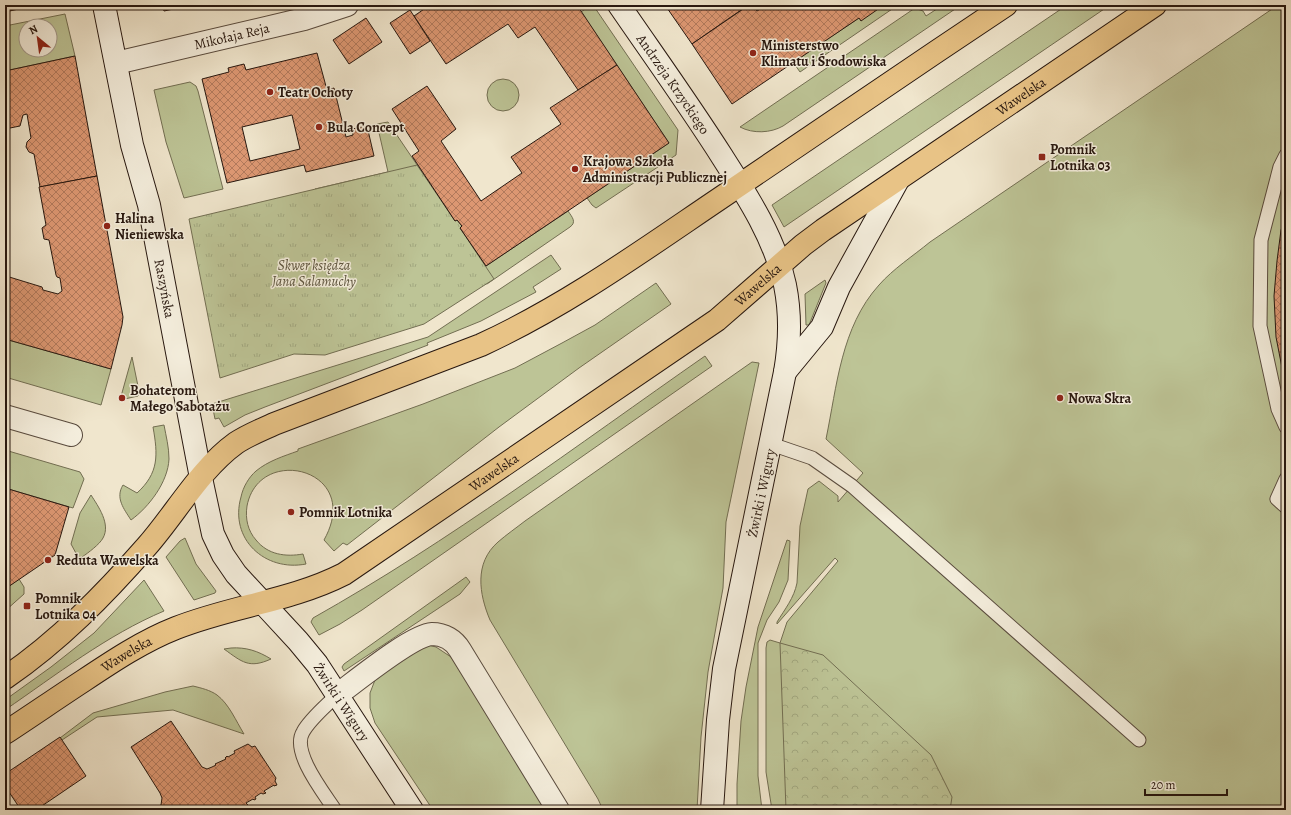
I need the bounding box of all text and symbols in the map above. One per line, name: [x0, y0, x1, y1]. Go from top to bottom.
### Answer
north arrow: [18, 18, 58, 58]
street label: Mikołaja Reja: [192, 18, 272, 54]
text: N: [26, 21, 41, 38]
street label: Andrzeja Krzyckiego: [631, 30, 714, 138]
place label: Ministerstwo Klimatu i Środowiska: [761, 36, 887, 71]
marker: Ministerstwo Klimatu i Środowiska: [748, 48, 758, 58]
street label: Wawelska: [992, 72, 1050, 121]
place label: Teatr Ochoty: [278, 83, 353, 102]
marker: Teatr Ochoty: [265, 87, 275, 97]
place label: Bula Concept: [327, 118, 405, 137]
marker: Bula Concept: [314, 122, 324, 132]
place label: Pomnik Lotnika 03: [1050, 140, 1111, 175]
place label: Krajowa Szkoła Administracji Publicznej: [582, 152, 727, 187]
marker: Pomnik Lotnika 03: [1037, 152, 1047, 162]
marker: Krajowa Szkoła Administracji Publicznej: [570, 164, 580, 174]
place label: Halina Nieniewska: [115, 209, 184, 244]
marker: Halina Nieniewska: [102, 221, 112, 231]
park label: Skwer księdza Jana Salamuchy: [271, 256, 356, 291]
street label: Raszyńska: [149, 257, 179, 320]
street label: Wawelska: [730, 259, 786, 311]
place label: Bohaterom Małego Sabotażu: [130, 381, 230, 416]
place label: Nowa Skra: [1068, 389, 1132, 408]
marker: Bohaterom Małego Sabotażu: [117, 393, 127, 403]
marker: Nowa Skra: [1055, 393, 1065, 403]
street label: Żwirki i Wigury: [743, 446, 780, 539]
street label: Wawelska: [465, 448, 523, 497]
place label: Pomnik Lotnika: [299, 503, 392, 522]
marker: Pomnik Lotnika: [286, 507, 296, 517]
place label: Reduta Wawelska: [56, 551, 159, 570]
marker: Reduta Wawelska: [43, 555, 53, 565]
place label: Pomnik Lotnika 04: [35, 589, 97, 624]
marker: Pomnik Lotnika 04: [22, 601, 32, 611]
street label: Wawelska: [96, 631, 156, 677]
street label: Żwirki i Wigury: [309, 659, 374, 746]
scale bar: [1145, 771, 1227, 797]
text: 20 m: [1151, 777, 1175, 793]

